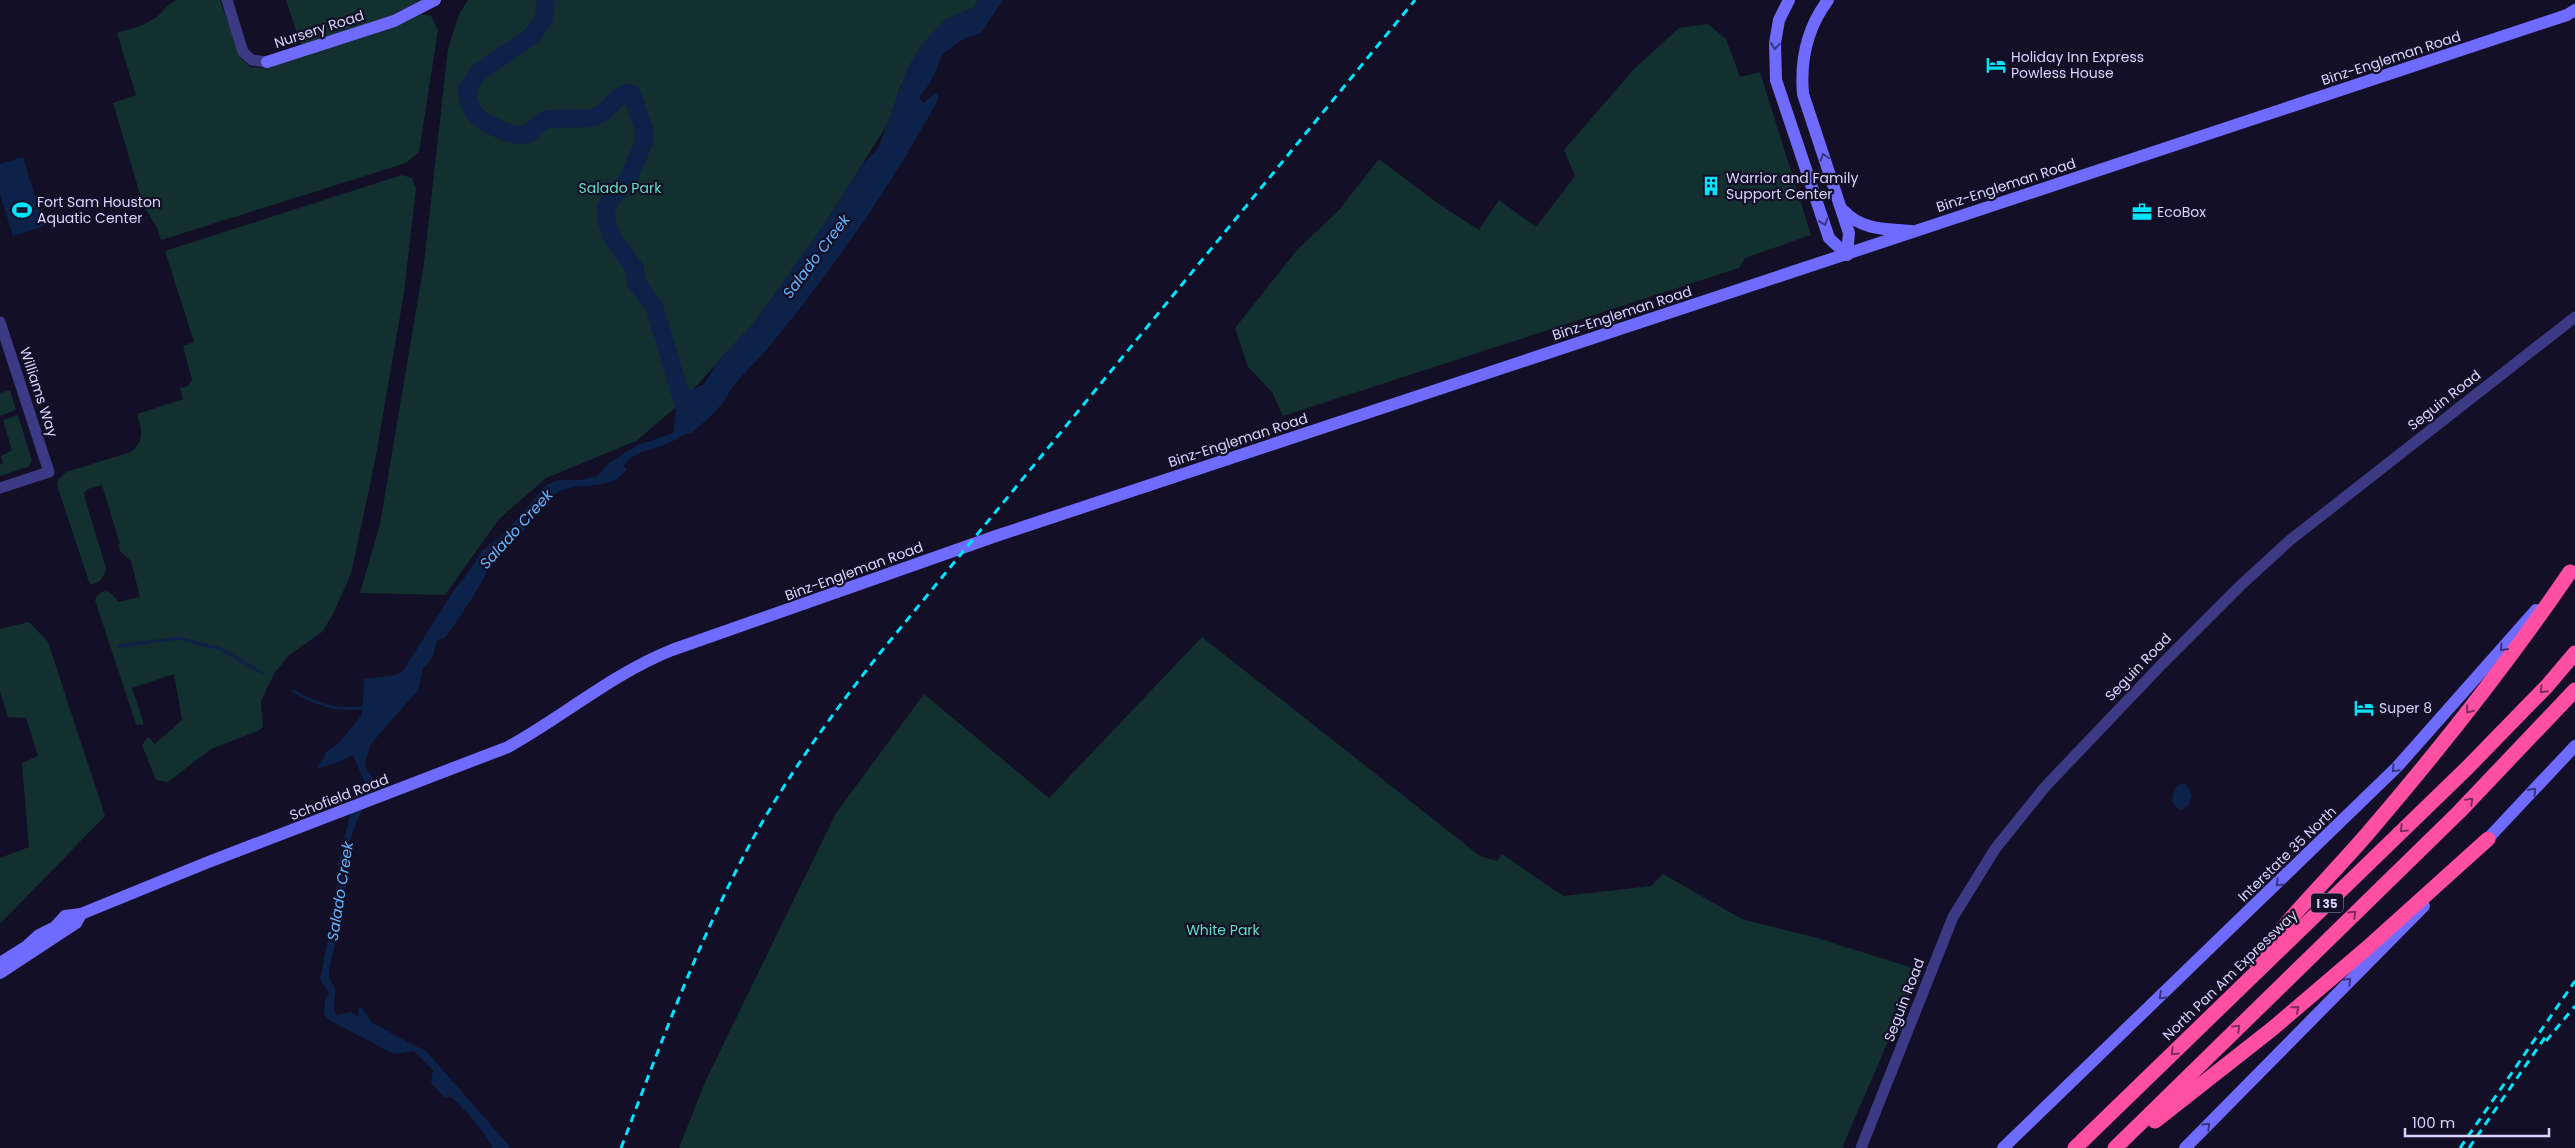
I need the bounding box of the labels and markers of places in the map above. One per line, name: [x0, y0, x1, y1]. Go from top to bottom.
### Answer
place label: Holiday Inn Express Powless House: [2011, 47, 2144, 83]
hotel icon: Holiday Inn Express Powless House: [1985, 54, 2007, 76]
place label: Warrior and Family Support Center: [1726, 168, 1858, 204]
building icon: Warrior and Family Support Center: [1700, 175, 1722, 197]
place label: Fort Sam Houston Aquatic Center: [37, 192, 161, 228]
sports icon: Fort Sam Houston Aquatic Center: [11, 199, 33, 221]
office icon: EcoBox: [2131, 201, 2153, 223]
place label: EcoBox: [2157, 202, 2206, 222]
hotel icon: Super 8: [2353, 697, 2375, 719]
place label: Super 8: [2379, 698, 2432, 718]

